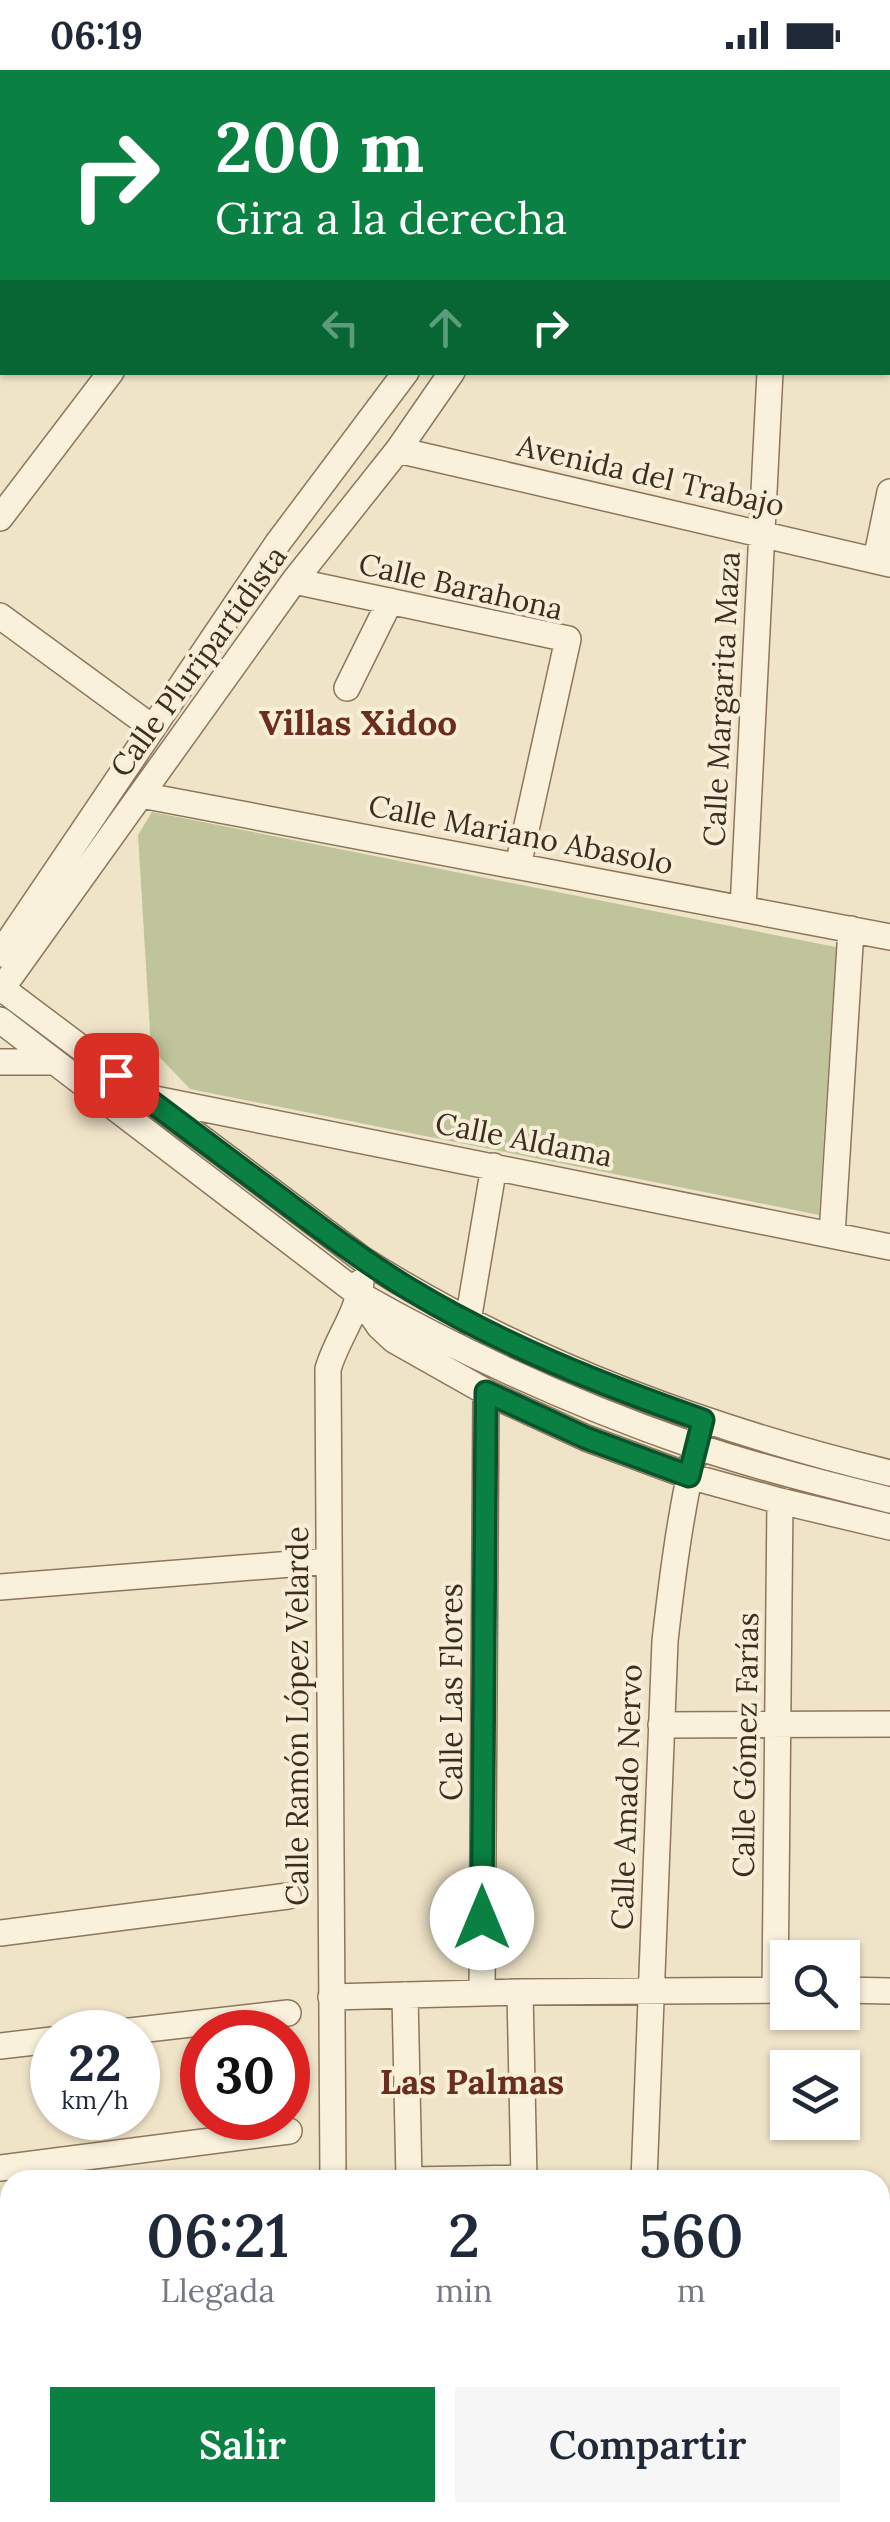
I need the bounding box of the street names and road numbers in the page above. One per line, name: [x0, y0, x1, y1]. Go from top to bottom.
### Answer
street label: Avenida del Trabajo: [513, 426, 788, 525]
street label: Calle Pluripartidista: [101, 538, 295, 784]
street label: Calle Barahona: [355, 544, 567, 628]
street label: Calle Margarita Maza: [694, 550, 749, 848]
street label: Calle Mariano Abasolo: [366, 786, 676, 882]
street label: Calle Aldama: [432, 1103, 616, 1175]
street label: Calle Ramón López Velarde: [278, 1526, 316, 1906]
street label: Calle Las Flores: [432, 1583, 470, 1801]
street label: Calle Gómez Farías: [724, 1612, 766, 1878]
street label: Calle Amado Nervo: [602, 1663, 650, 1931]

